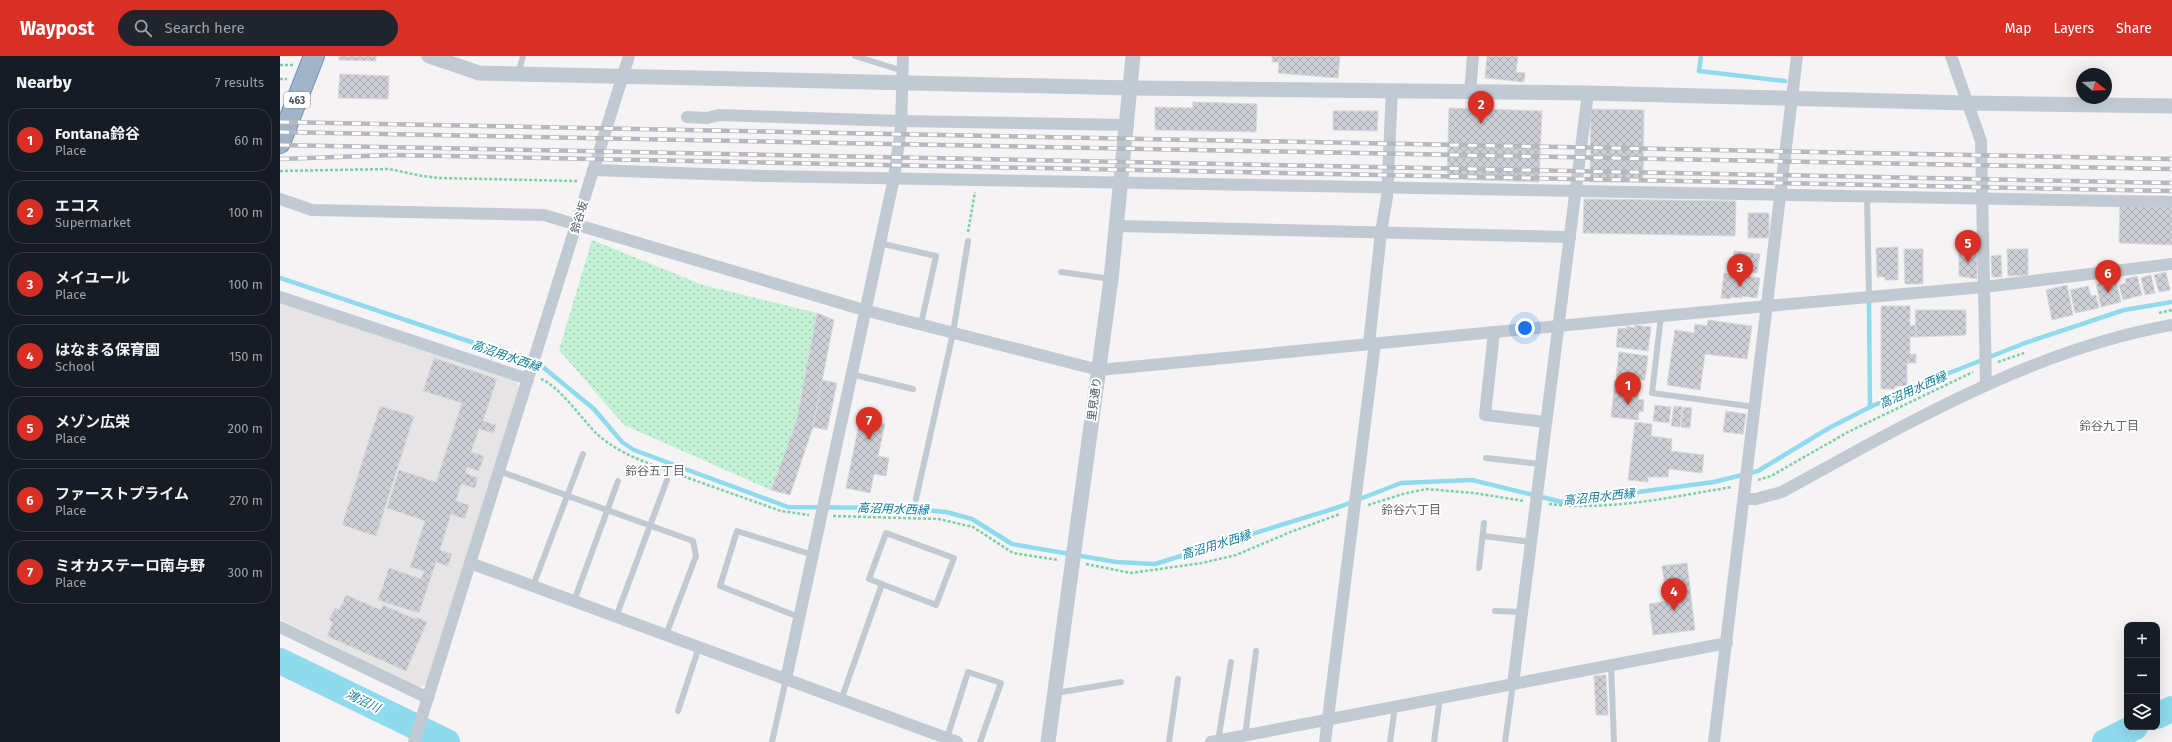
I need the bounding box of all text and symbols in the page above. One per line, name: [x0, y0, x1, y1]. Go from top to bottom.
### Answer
search box: [118, 10, 398, 46]
text: Waypost: [20, 17, 94, 40]
icon: search: [132, 17, 154, 39]
text: Search here: [164, 19, 245, 37]
text: Map: [2005, 20, 2031, 37]
text: Layers: [2053, 20, 2094, 37]
text: Share: [2116, 20, 2152, 37]
north arrow: [2076, 68, 2112, 104]
text: Nearby: [16, 72, 71, 93]
text: 7 results: [215, 75, 264, 90]
pin: 2: [1468, 91, 1494, 124]
road number: 463: [284, 92, 310, 108]
text: Fontana鈴谷: [55, 125, 140, 143]
text: 1: [27, 133, 33, 148]
text: 60 m: [234, 133, 263, 148]
text: Place: [55, 143, 86, 158]
text: エコス: [55, 197, 100, 215]
street label: 鈴谷坂: [568, 199, 591, 235]
text: 2: [27, 205, 33, 220]
text: 100 m: [228, 205, 263, 220]
text: Supermarket: [55, 215, 131, 230]
pin: 5: [1955, 230, 1981, 263]
pin: 3: [1727, 254, 1753, 287]
pin: 6: [2095, 260, 2121, 293]
text: メイユール: [55, 269, 130, 287]
text: 3: [27, 277, 33, 292]
text: 100 m: [228, 277, 263, 292]
text: Place: [55, 287, 86, 302]
your location: [1515, 318, 1535, 338]
water label: 高沼用水西縁: [470, 338, 544, 375]
text: はなまる保育園: [55, 341, 160, 359]
text: 4: [26, 349, 34, 364]
text: 150 m: [229, 349, 263, 364]
text: School: [55, 359, 95, 374]
water label: 高沼用水西縁: [1877, 368, 1951, 411]
pin: 1: [1615, 372, 1641, 405]
street label: 里見通り: [1085, 376, 1104, 422]
pin: 7: [856, 407, 882, 440]
text: メゾン広栄: [55, 413, 130, 431]
district label: 鈴谷九丁目: [2079, 419, 2139, 433]
text: 5: [27, 421, 33, 436]
text: 200 m: [227, 421, 263, 436]
text: Place: [55, 431, 86, 446]
district label: 鈴谷五丁目: [625, 464, 685, 478]
text: ファーストプライム: [55, 485, 189, 503]
water label: 高沼用水西縁: [1562, 486, 1638, 508]
text: 6: [26, 493, 34, 508]
text: 270 m: [229, 493, 263, 508]
water label: 高沼用水西縁: [857, 501, 931, 517]
text: Place: [55, 503, 86, 518]
district label: 鈴谷六丁目: [1381, 503, 1441, 517]
water label: 高沼用水西縁: [1180, 527, 1254, 562]
text: ミオカステーロ南与野: [55, 557, 205, 575]
text: 7: [27, 565, 33, 580]
text: 300 m: [227, 565, 263, 580]
text: Place: [55, 575, 86, 590]
pin: 4: [1661, 578, 1687, 611]
map controls: [2124, 622, 2160, 730]
button: +: [2124, 622, 2160, 658]
button: −: [2124, 658, 2160, 694]
water label: 鴻沼川: [344, 687, 384, 716]
button: layers: [2124, 694, 2160, 730]

